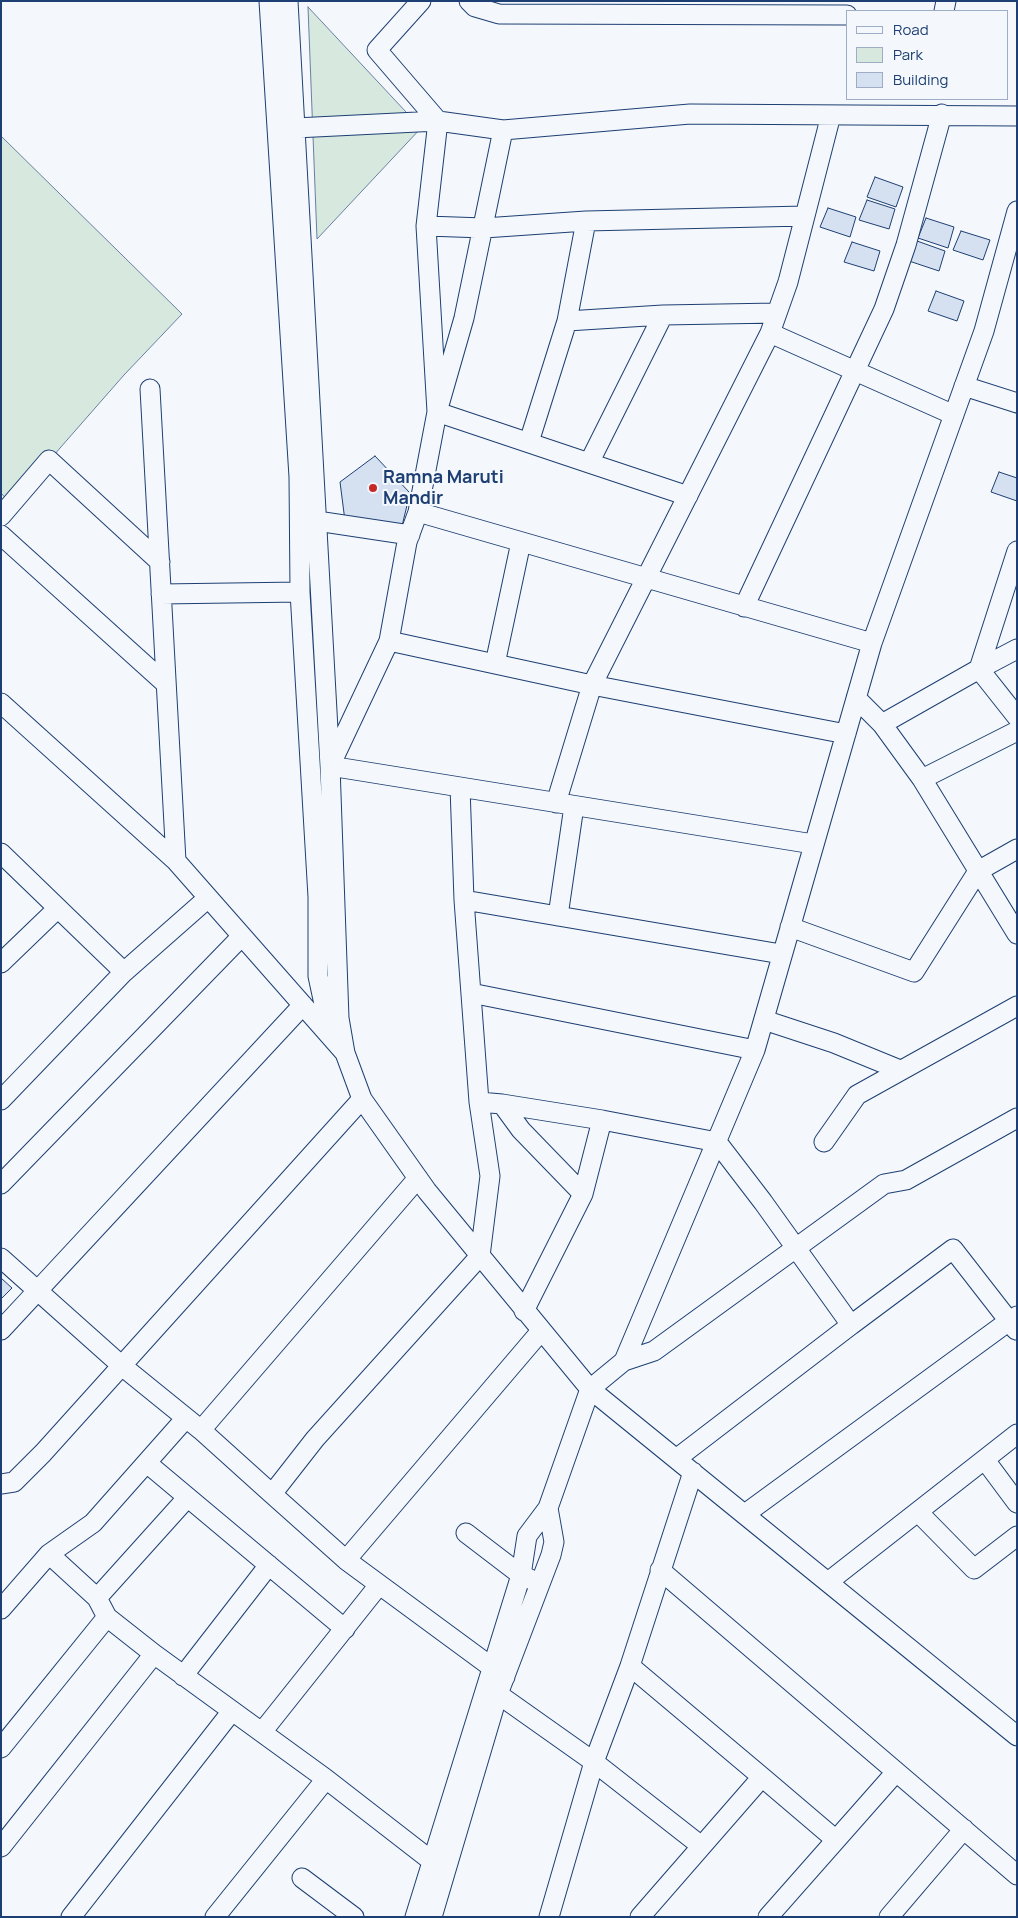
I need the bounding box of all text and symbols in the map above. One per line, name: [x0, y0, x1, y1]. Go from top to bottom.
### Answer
legend: [846, 10, 1008, 100]
text: Road: [893, 19, 929, 40]
text: Park: [893, 44, 923, 65]
text: Building: [893, 69, 948, 90]
place label: Ramna Maruti Mandir: [383, 467, 504, 509]
marker: Ramna Maruti Mandir: [367, 482, 379, 494]

